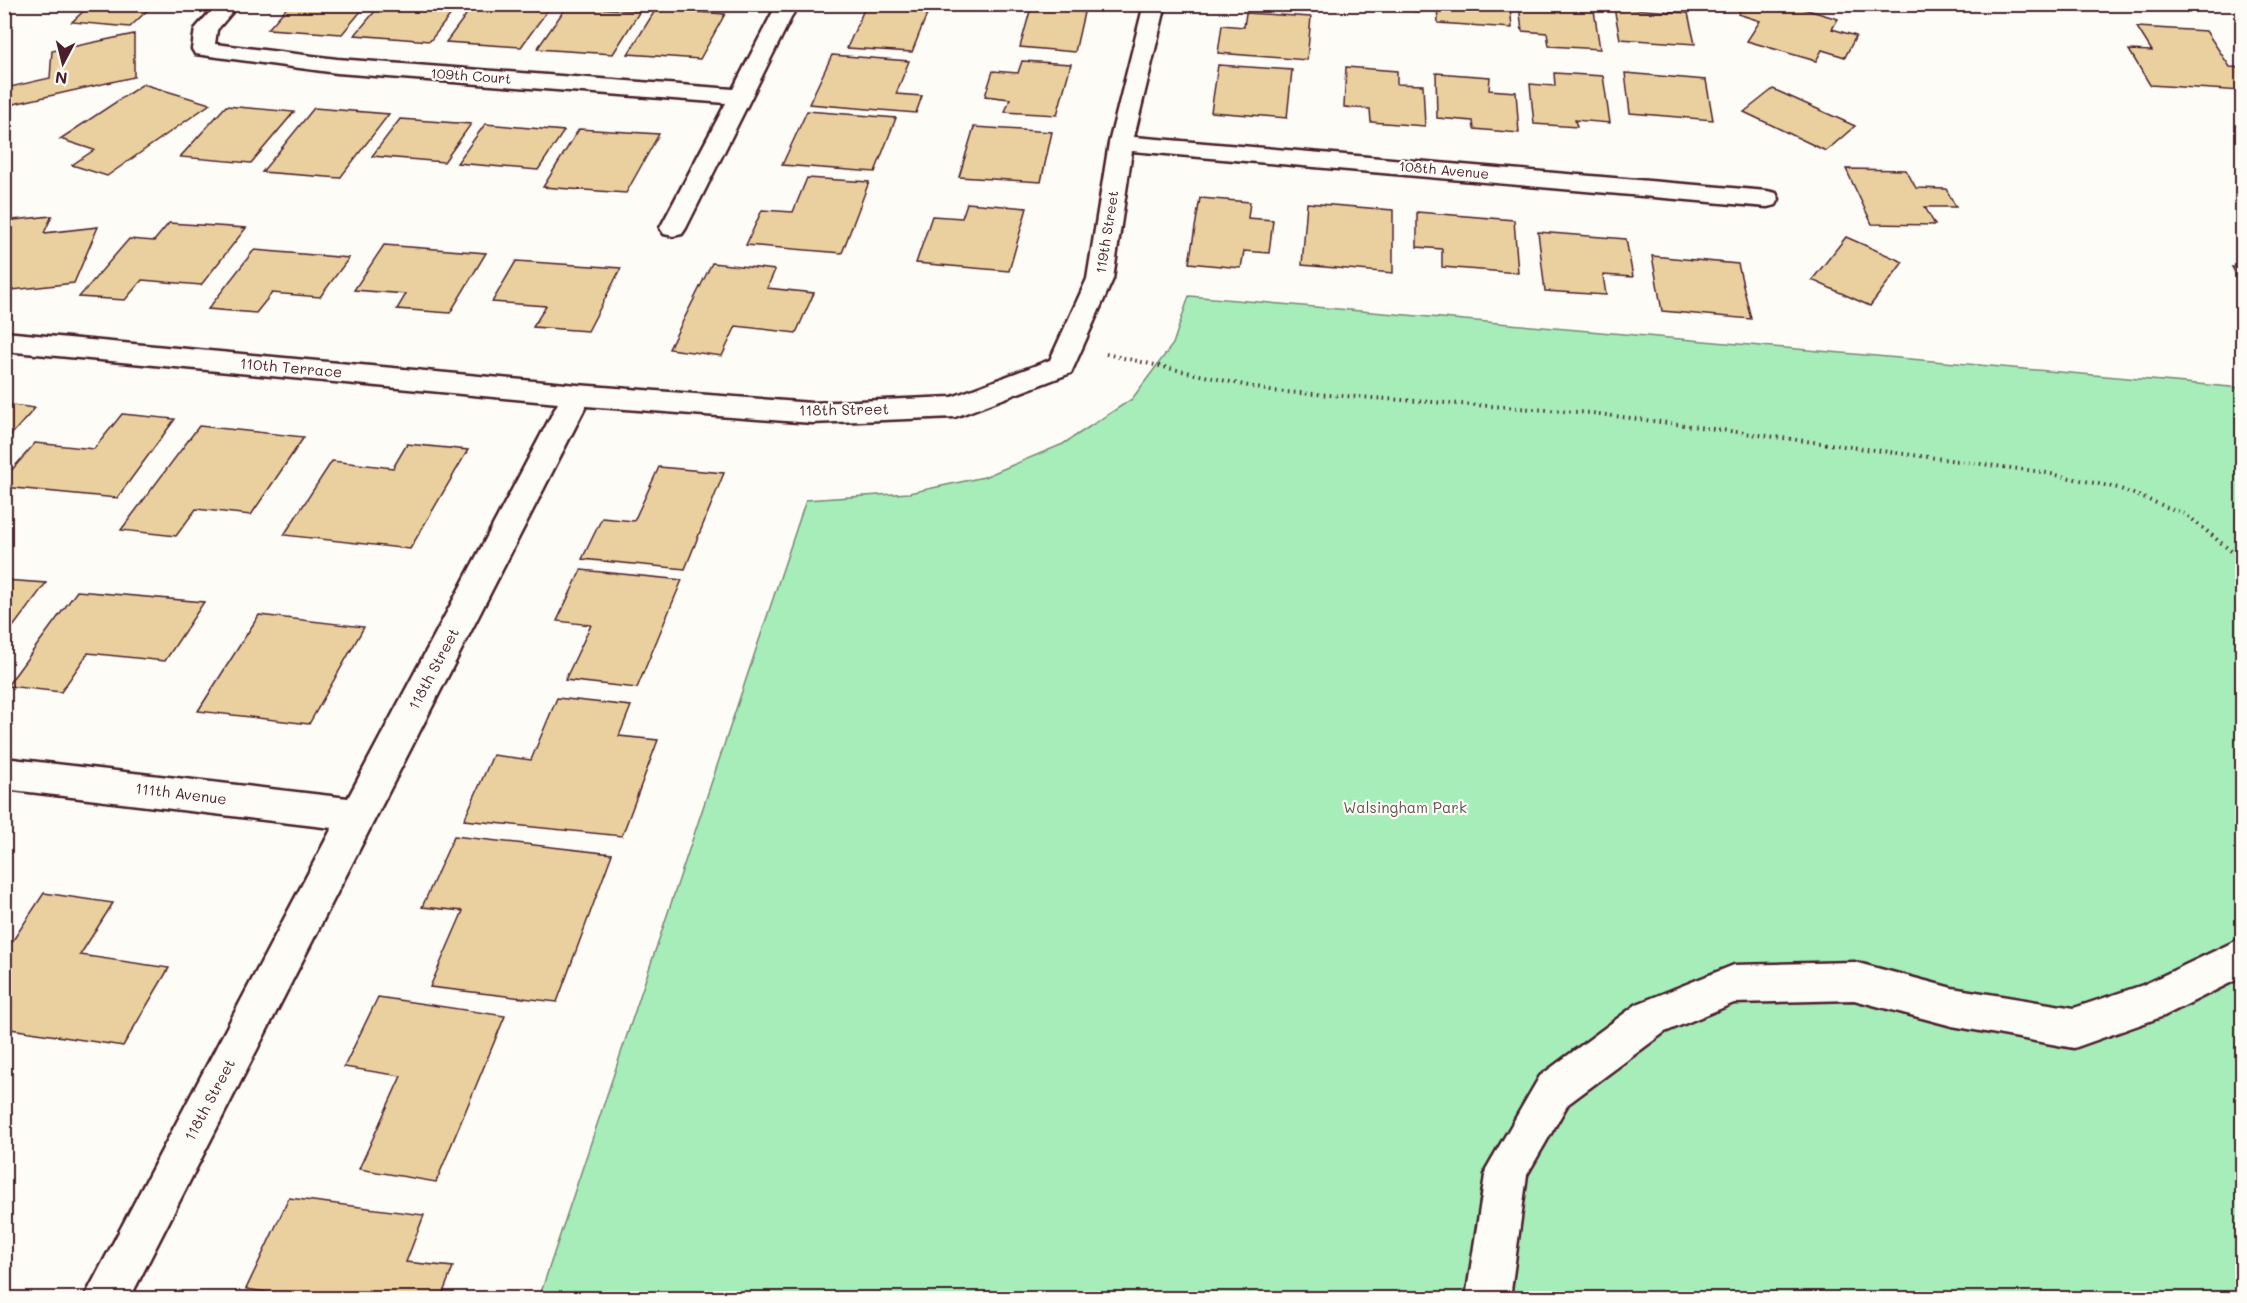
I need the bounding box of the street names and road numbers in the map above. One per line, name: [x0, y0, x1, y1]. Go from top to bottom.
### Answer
street label: 109th Court: [430, 63, 512, 88]
street label: 108th Avenue: [1398, 156, 1490, 183]
street label: 119th Street: [1091, 189, 1122, 275]
street label: 110th Terrace: [239, 353, 343, 381]
street label: 118th Street: [799, 398, 889, 420]
street label: 118th Street: [403, 624, 463, 713]
street label: 111th Avenue: [134, 777, 228, 809]
street label: 118th Street: [179, 1055, 239, 1144]

